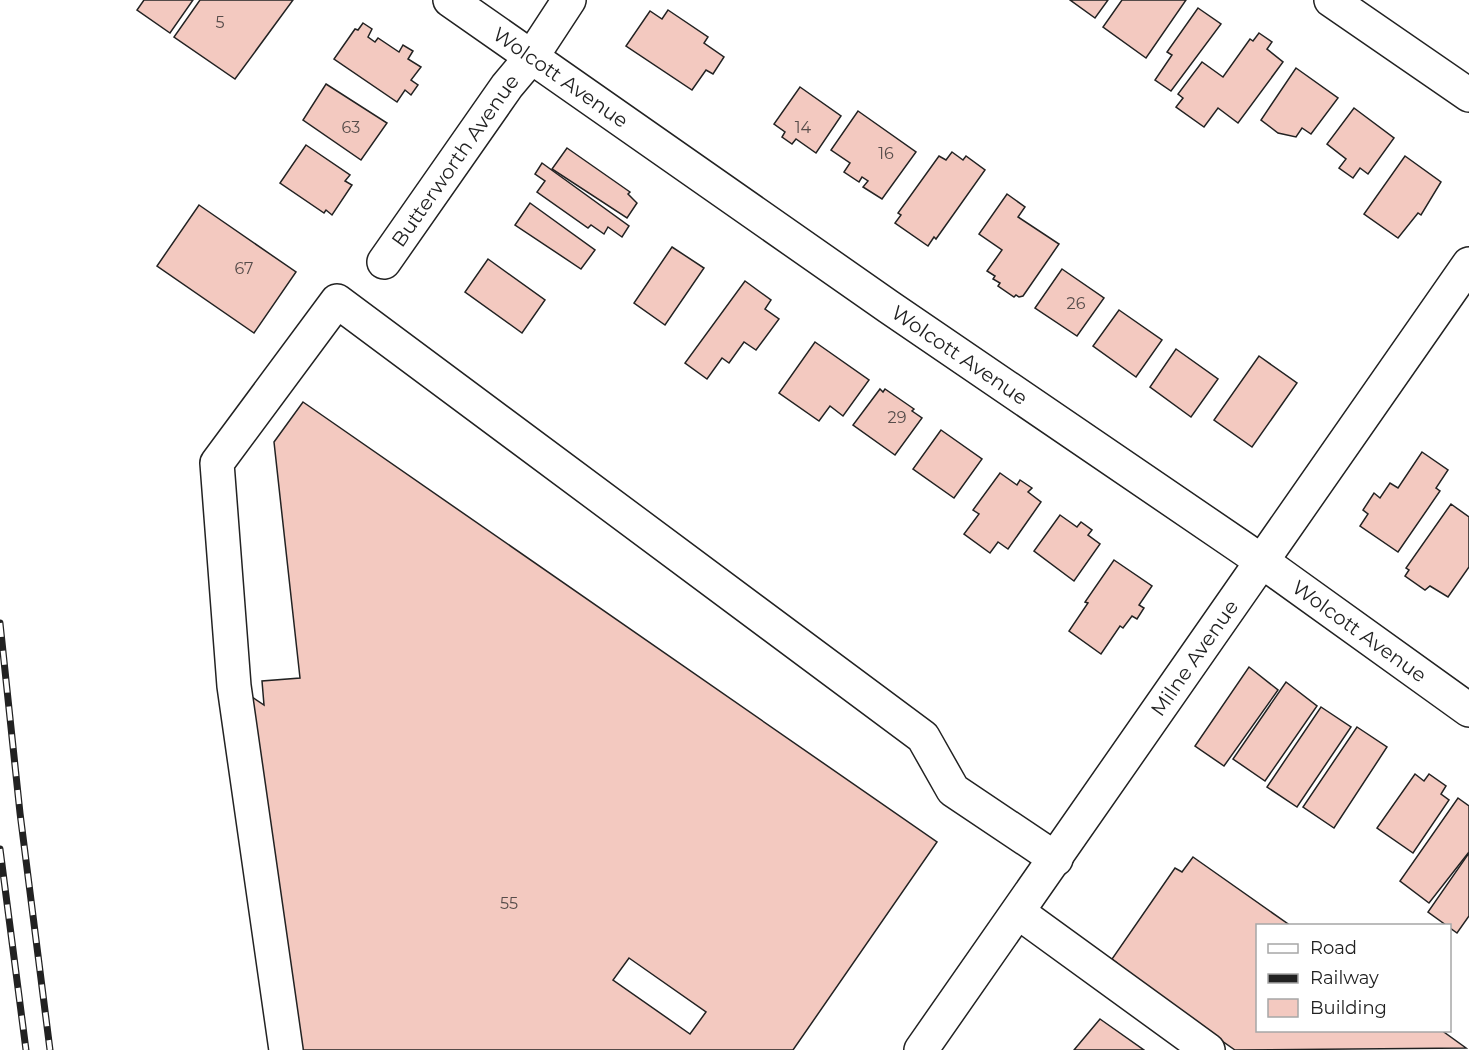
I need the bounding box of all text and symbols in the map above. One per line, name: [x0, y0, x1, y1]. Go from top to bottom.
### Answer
house number: 5: [215, 13, 225, 32]
street label: Wolcott Avenue: [488, 22, 633, 133]
street label: Butterworth Avenue: [386, 69, 524, 251]
house number: 63: [342, 118, 360, 137]
house number: 14: [795, 118, 812, 137]
house number: 16: [878, 144, 894, 163]
house number: 67: [234, 259, 254, 278]
house number: 26: [1067, 294, 1086, 313]
street label: Wolcott Avenue: [887, 300, 1032, 410]
house number: 29: [888, 408, 906, 427]
street label: Wolcott Avenue: [1288, 575, 1431, 687]
street label: Milne Avenue: [1146, 595, 1243, 721]
house number: 55: [500, 894, 518, 913]
legend: [1256, 924, 1451, 1032]
text: Road: [1310, 937, 1357, 959]
text: Railway: [1310, 967, 1379, 989]
text: Building: [1310, 997, 1387, 1019]

